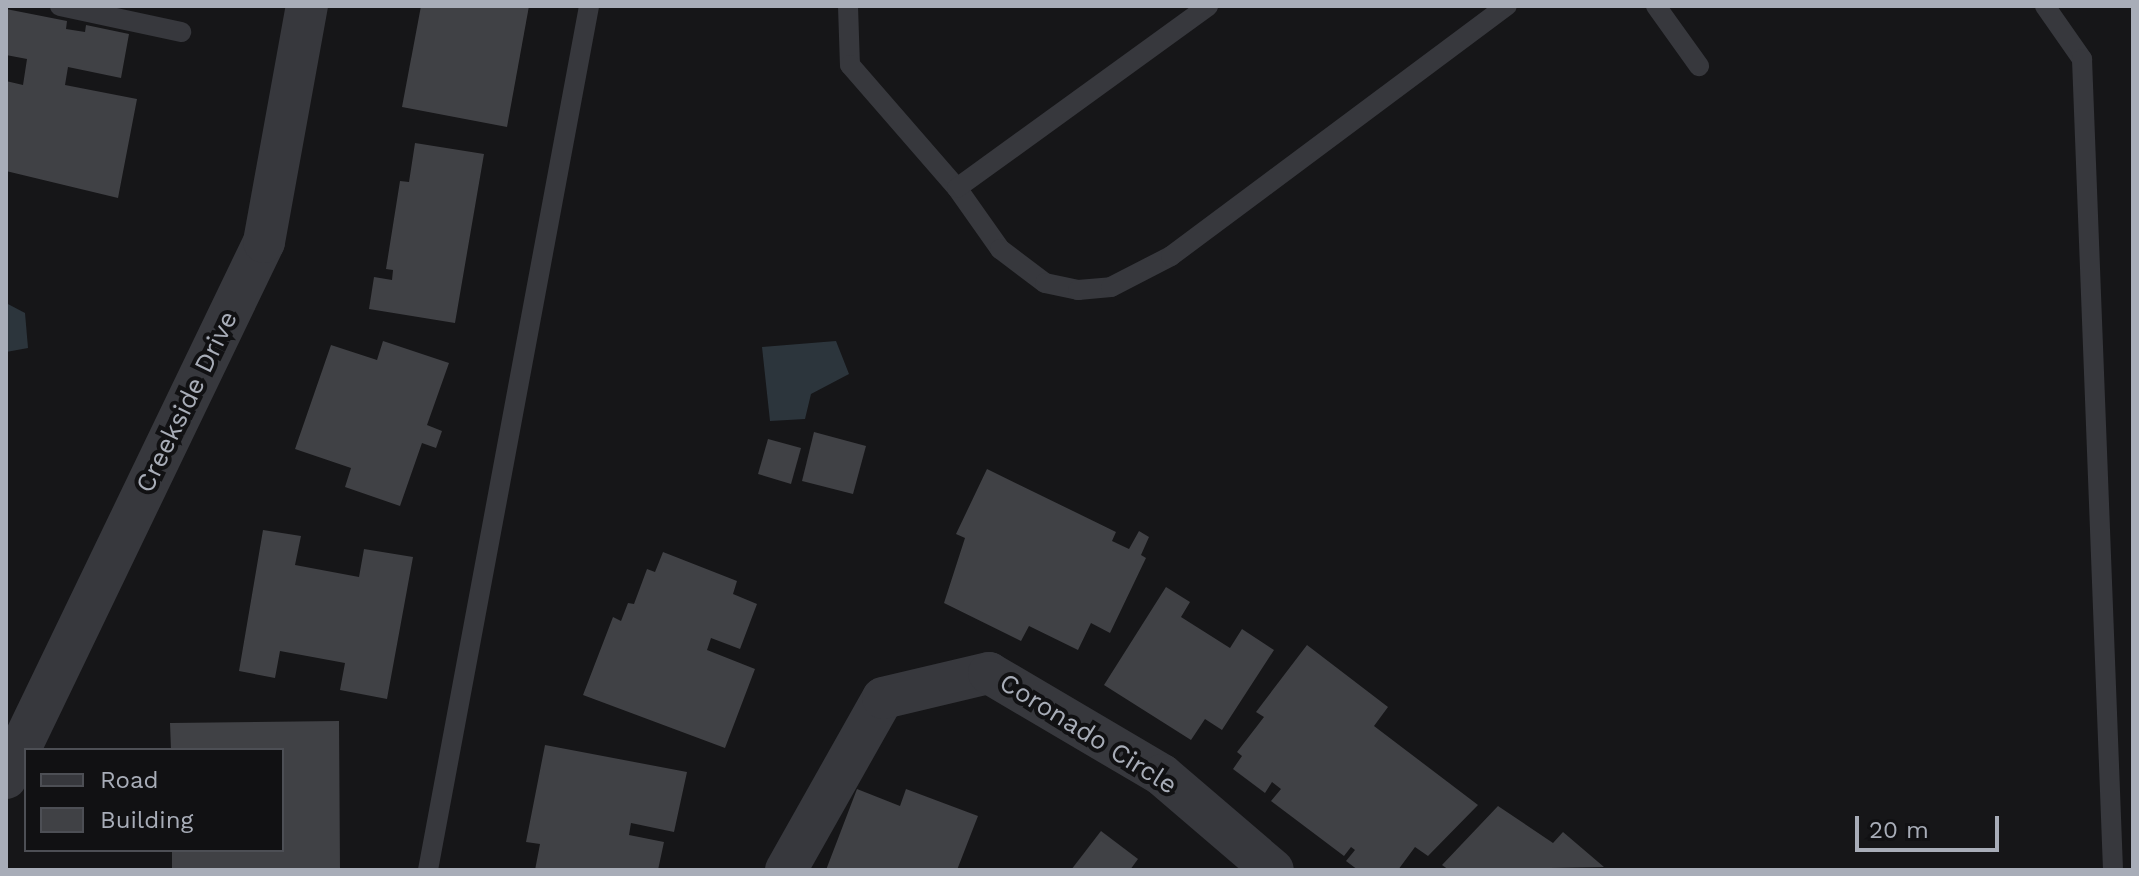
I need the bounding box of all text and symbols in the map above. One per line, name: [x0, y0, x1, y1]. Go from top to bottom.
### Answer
street label: Creekside Drive: [130, 306, 244, 498]
street label: Coronado Circle: [994, 667, 1182, 801]
legend: [24, 748, 284, 852]
text: Road: [100, 766, 159, 794]
scale bar: [1859, 800, 2003, 850]
text: Building: [100, 806, 193, 834]
text: 20 m: [1869, 816, 1929, 844]

